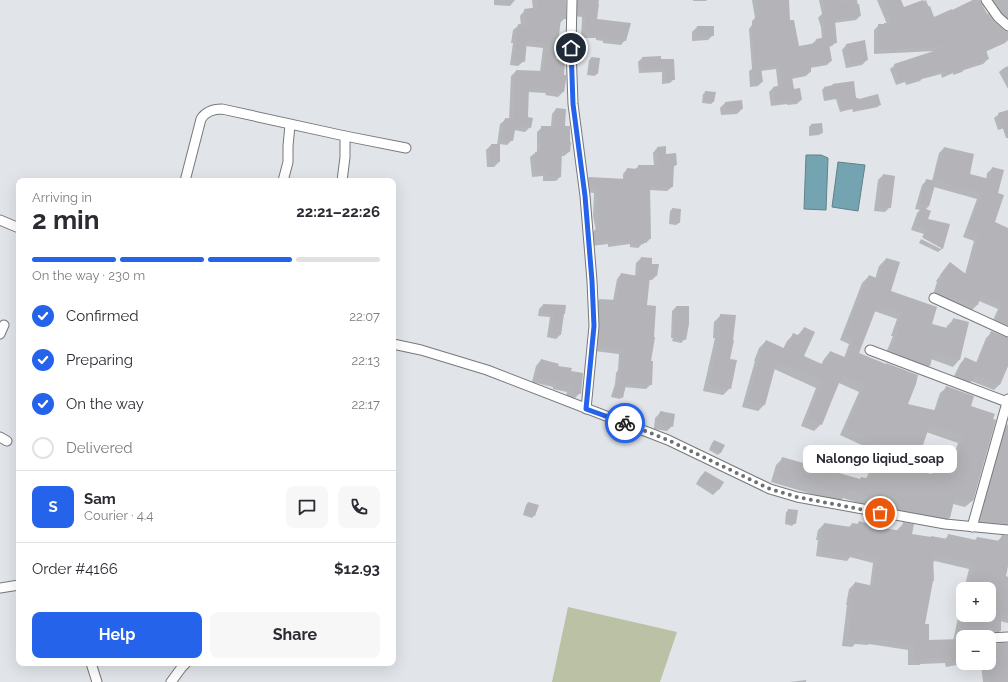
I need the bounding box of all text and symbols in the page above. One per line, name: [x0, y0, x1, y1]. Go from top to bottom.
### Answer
pin: [554, 31, 588, 65]
icon: home: [560, 37, 582, 59]
text: Arriving in: [32, 190, 92, 205]
text: 22:21–22:26: [296, 203, 380, 221]
text: 2 min: [32, 205, 99, 235]
text: On the way · 230 m: [32, 268, 145, 283]
icon: check: [32, 305, 54, 327]
text: Confirmed: [66, 307, 139, 325]
text: 22:07: [349, 309, 380, 324]
icon: check: [32, 349, 54, 371]
text: Preparing: [66, 351, 133, 369]
text: 22:13: [352, 353, 380, 368]
icon: check: [32, 393, 54, 415]
text: On the way: [66, 395, 144, 413]
text: 22:17: [352, 397, 380, 412]
courier: [605, 403, 645, 443]
icon: bike: [614, 412, 636, 434]
text: Delivered: [66, 439, 133, 457]
callout: Nalongo liqiud_soap: [803, 445, 957, 473]
text: Nalongo liqiud_soap: [816, 451, 944, 466]
button: chat: [286, 486, 328, 528]
button: phone: [338, 486, 380, 528]
text: Sam: [84, 490, 116, 508]
pin: [863, 496, 897, 530]
text: S: [48, 498, 58, 516]
icon: bag: [869, 502, 891, 524]
text: Courier · 4.4: [84, 508, 153, 523]
text: Order #4166: [32, 560, 118, 578]
text: $12.93: [334, 560, 380, 578]
map controls: [956, 582, 996, 670]
button: +: [956, 582, 996, 622]
button: Help: [32, 612, 202, 658]
button: Share: [210, 612, 380, 658]
button: −: [956, 630, 996, 670]

